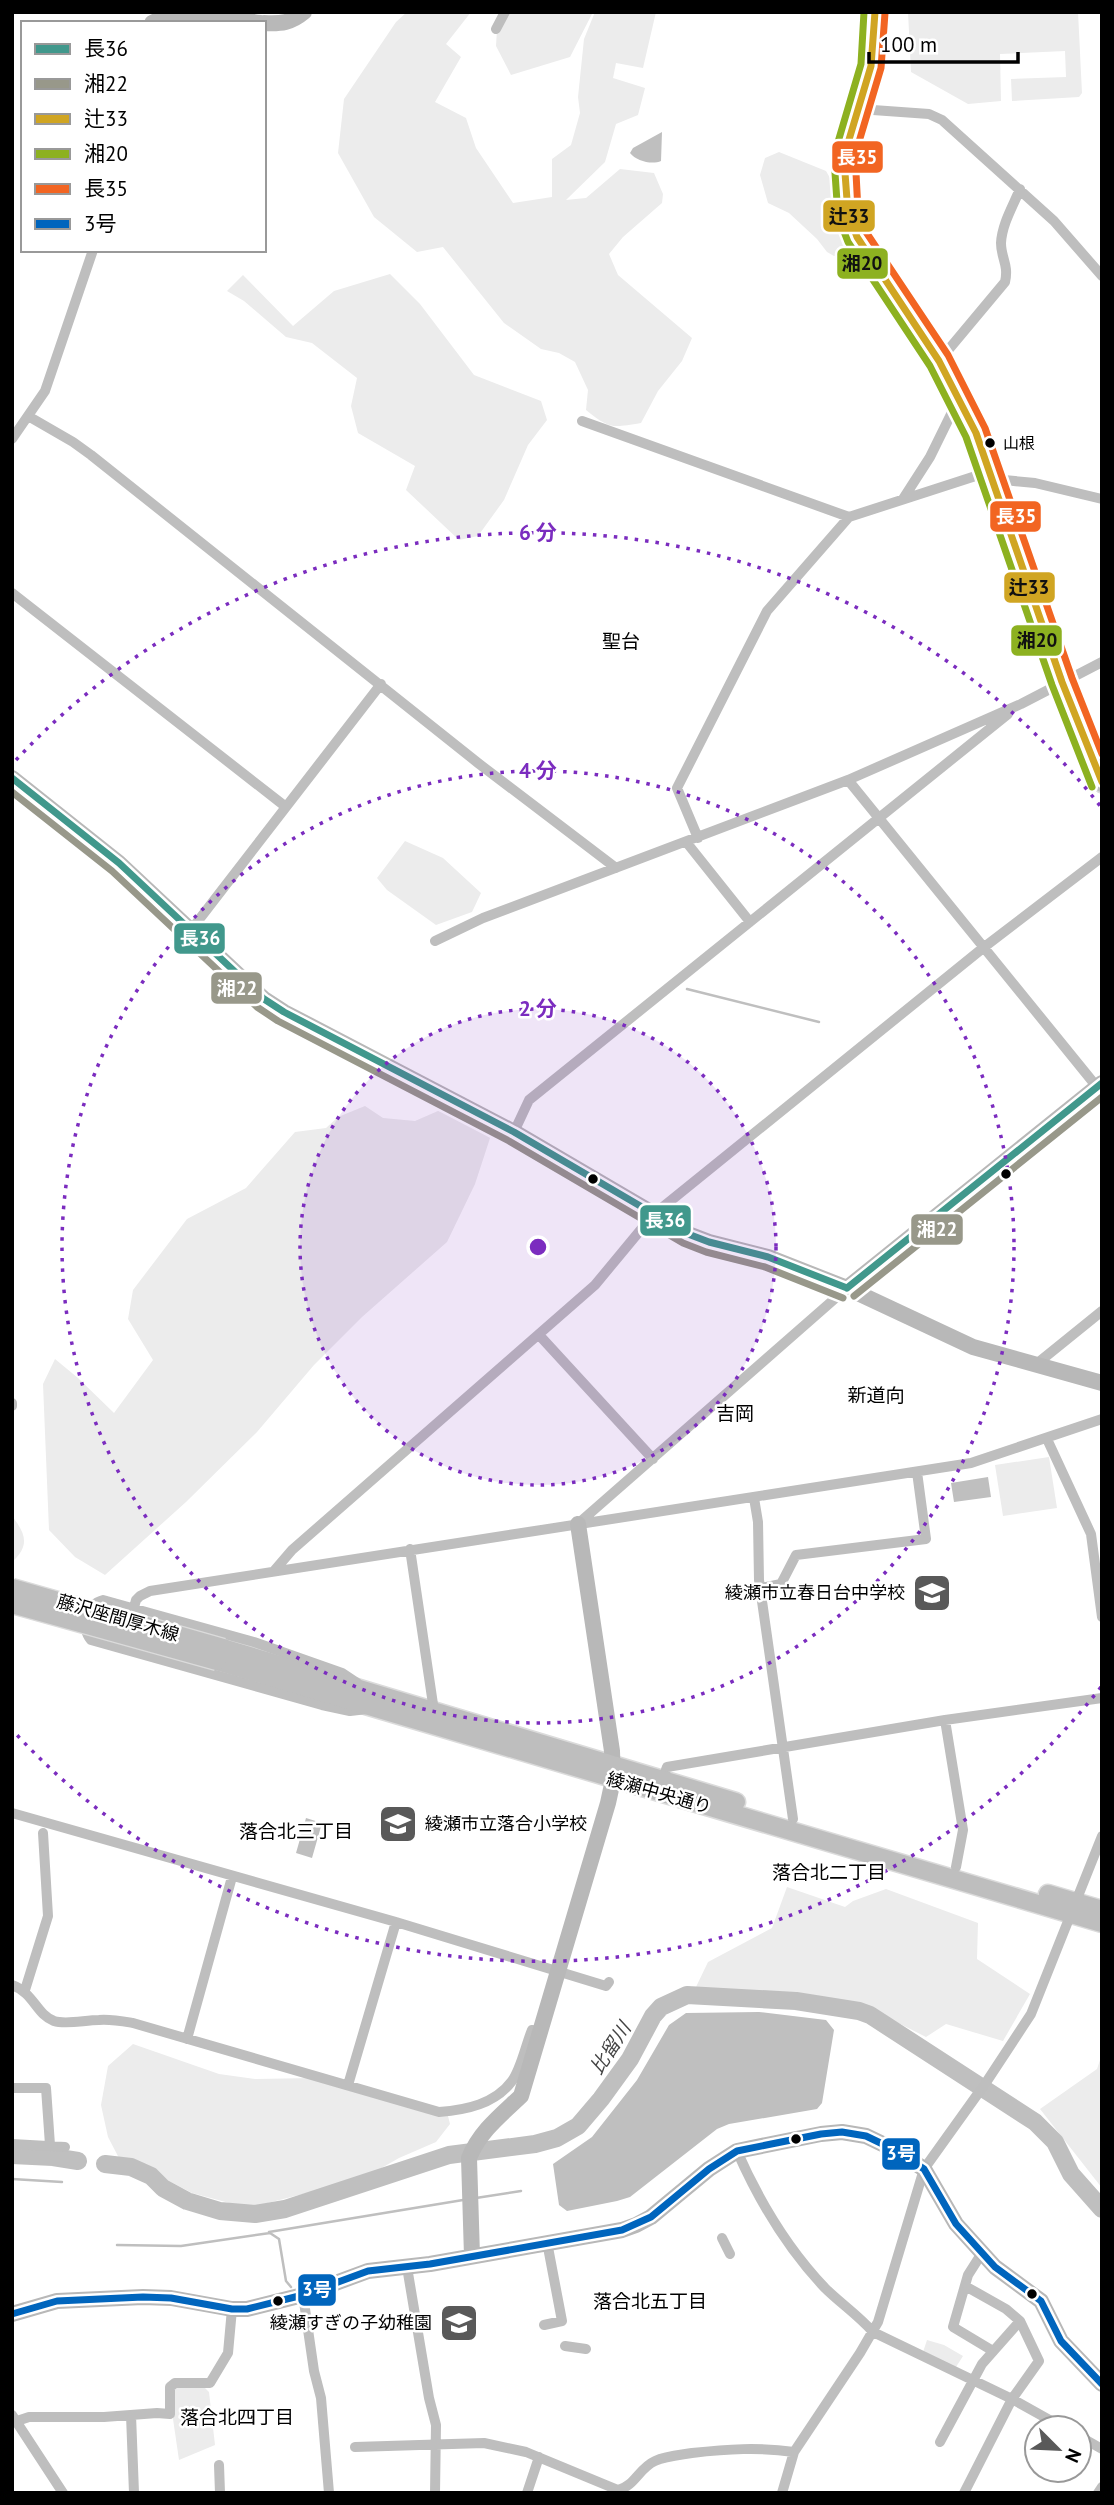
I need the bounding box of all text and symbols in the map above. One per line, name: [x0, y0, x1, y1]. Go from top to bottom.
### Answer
legend: [21, 21, 266, 252]
scale bar: [869, 21, 1018, 65]
text: 100 m: [880, 31, 937, 58]
text: 長36: [84, 35, 128, 62]
text: 湘22: [84, 70, 128, 97]
text: 辻33: [84, 105, 128, 132]
text: 湘20: [84, 140, 128, 167]
line badge: 長35: [831, 140, 884, 174]
text: 長35: [837, 145, 877, 169]
text: 長35: [84, 175, 128, 202]
line badge: 辻33: [822, 199, 876, 233]
text: 辻33: [829, 204, 869, 228]
text: 3号: [84, 210, 116, 237]
line badge: 湘20: [836, 247, 889, 280]
text: 湘20: [842, 251, 882, 275]
place label: 山根: [1003, 433, 1035, 453]
marker: 山根: [983, 436, 997, 450]
line badge: 長35: [989, 500, 1042, 533]
text: 長35: [996, 504, 1036, 528]
text: 6 分: [519, 519, 557, 546]
line badge: 辻33: [1003, 571, 1056, 604]
text: 辻33: [1009, 575, 1049, 599]
line badge: 湘20: [1010, 624, 1063, 657]
text: 湘20: [1017, 628, 1057, 652]
district label: 聖台: [602, 629, 640, 653]
text: 4 分: [519, 757, 557, 784]
line badge: 長36: [173, 922, 226, 955]
text: 長36: [180, 926, 220, 950]
line badge: 湘22: [210, 971, 263, 1005]
text: 湘22: [217, 976, 257, 1000]
text: 2 分: [519, 995, 557, 1022]
unlabelled marker: [999, 1167, 1013, 1181]
unlabelled marker: [586, 1172, 600, 1186]
line badge: 長36: [639, 1204, 692, 1237]
text: 長36: [645, 1208, 685, 1232]
line badge: 湘22: [910, 1213, 964, 1246]
text: 湘22: [917, 1217, 957, 1241]
centre of rings: [526, 1235, 550, 1259]
district label: 新道向: [847, 1383, 905, 1407]
district label: 吉岡: [716, 1401, 754, 1425]
school or university icon: 綾瀬市立春日台中学校: [911, 1572, 953, 1614]
place label: 綾瀬市立春日台中学校: [725, 1581, 905, 1604]
street label: 藤沢座間厚木線: [54, 1589, 182, 1646]
street label: 綾瀬中央通り: [604, 1767, 714, 1818]
school or university icon: 綾瀬市立落合小学校: [377, 1803, 419, 1845]
place label: 綾瀬市立落合小学校: [425, 1812, 587, 1835]
district label: 落合北三丁目: [239, 1819, 353, 1843]
district label: 落合北二丁目: [772, 1860, 886, 1884]
water label: 比留川: [584, 2016, 637, 2078]
unlabelled marker: [789, 2132, 803, 2146]
line badge: 3号: [881, 2137, 921, 2171]
text: 3号: [886, 2141, 916, 2165]
line badge: 3号: [297, 2273, 337, 2307]
text: 3号: [302, 2277, 332, 2301]
unlabelled marker: [1025, 2287, 1039, 2301]
district label: 落合北五丁目: [593, 2289, 707, 2313]
unlabelled marker: [271, 2294, 285, 2308]
school or university icon: 綾瀬すぎの子幼稚園: [438, 2302, 480, 2344]
place label: 綾瀬すぎの子幼稚園: [270, 2311, 432, 2334]
district label: 落合北四丁目: [180, 2405, 294, 2429]
north arrow: [1023, 2414, 1093, 2484]
text: N: [1060, 2445, 1087, 2466]

